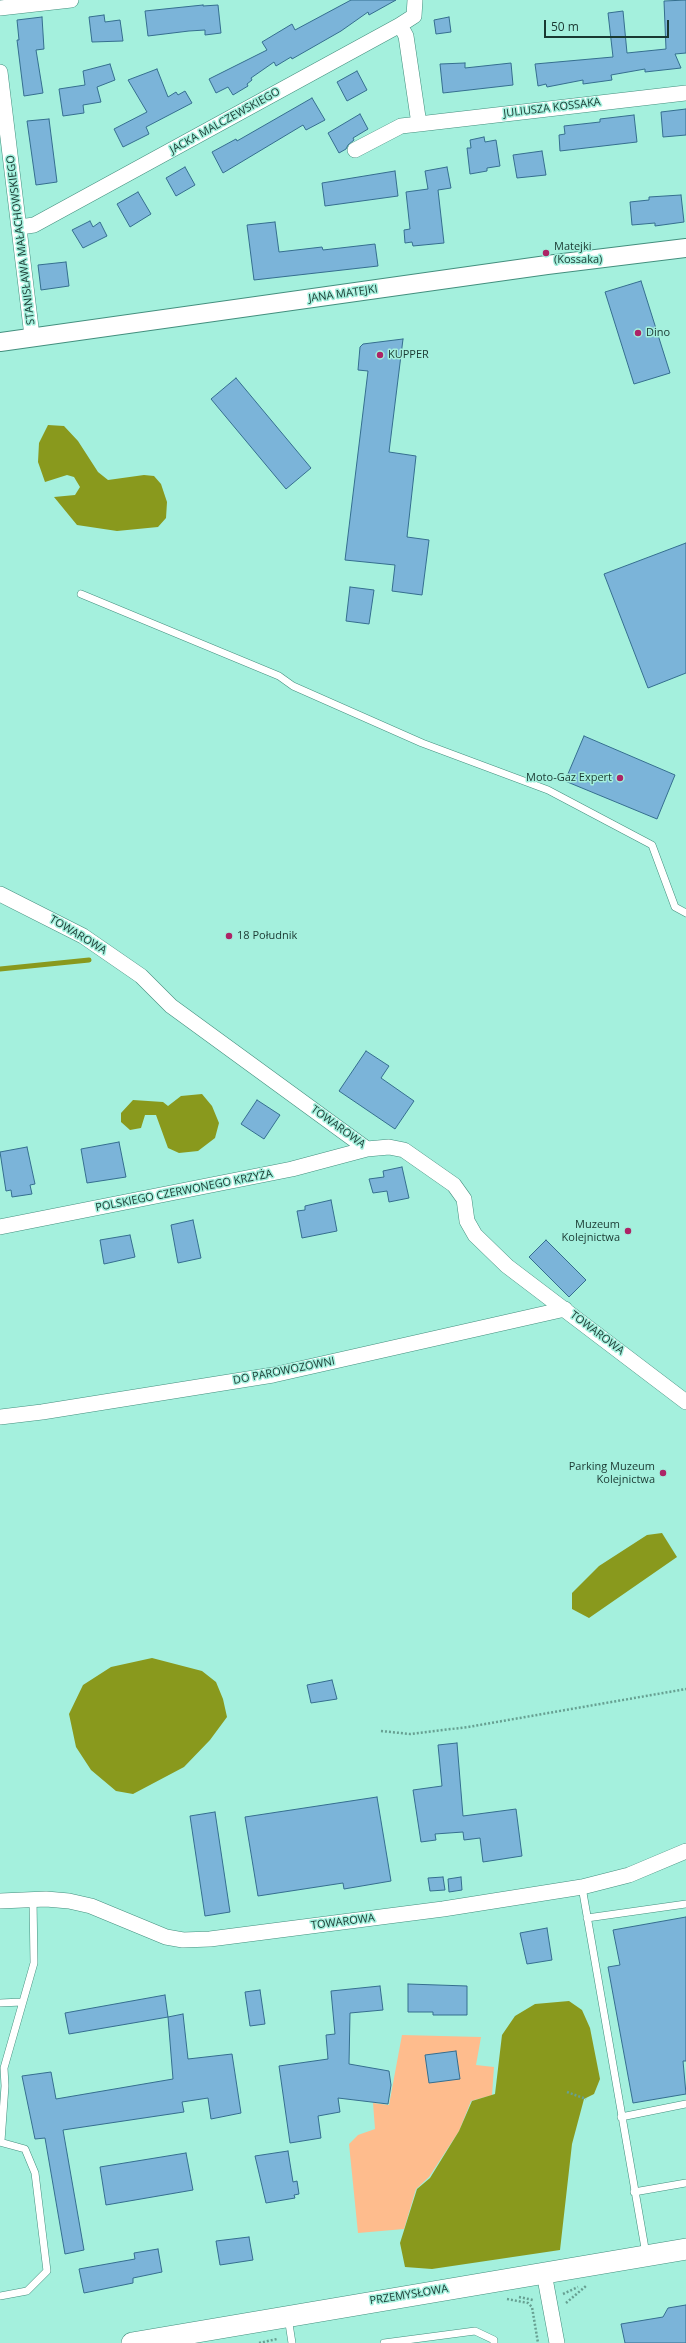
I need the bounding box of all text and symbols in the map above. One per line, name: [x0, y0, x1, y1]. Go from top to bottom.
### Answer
scale bar: [546, 12, 671, 38]
text: 50 m: [551, 18, 579, 35]
street label: JACKA MALCZEWSKIEGO: [168, 85, 282, 157]
street label: JULIUSZA KOSSAKA: [503, 95, 601, 121]
street label: STANISŁAWA MAŁACHOWSKIEGO: [4, 154, 38, 326]
place label: Matejki (Kossaka): [554, 240, 602, 266]
marker: Matejki (Kossaka): [541, 248, 551, 258]
street label: JANA MATEJKI: [308, 283, 378, 305]
place label: Dino: [646, 326, 670, 340]
marker: Dino: [633, 328, 643, 338]
place label: KUPPER: [388, 348, 429, 362]
marker: KUPPER: [375, 350, 385, 360]
place label: Moto-Gaz Expert: [526, 771, 612, 785]
marker: Moto-Gaz Expert: [615, 773, 625, 783]
street label: TOWAROWA: [47, 913, 109, 957]
place label: 18 Południk: [237, 929, 297, 943]
marker: 18 Południk: [224, 931, 234, 941]
street label: TOWAROWA: [308, 1103, 368, 1151]
street label: POLSKIEGO CZERWONEGO KRZYŻA: [94, 1167, 274, 1215]
place label: Muzeum Kolejnictwa: [562, 1218, 620, 1244]
marker: Muzeum Kolejnictwa: [623, 1226, 633, 1236]
street label: TOWAROWA: [567, 1308, 627, 1358]
street label: DO PAROWOZOWNI: [232, 1355, 336, 1387]
place label: Parking Muzeum Kolejnictwa: [569, 1460, 655, 1486]
marker: Parking Muzeum Kolejnictwa: [658, 1468, 668, 1478]
street label: TOWAROWA: [310, 1912, 376, 1932]
street label: PRZEMYSŁOWA: [369, 2282, 449, 2308]

